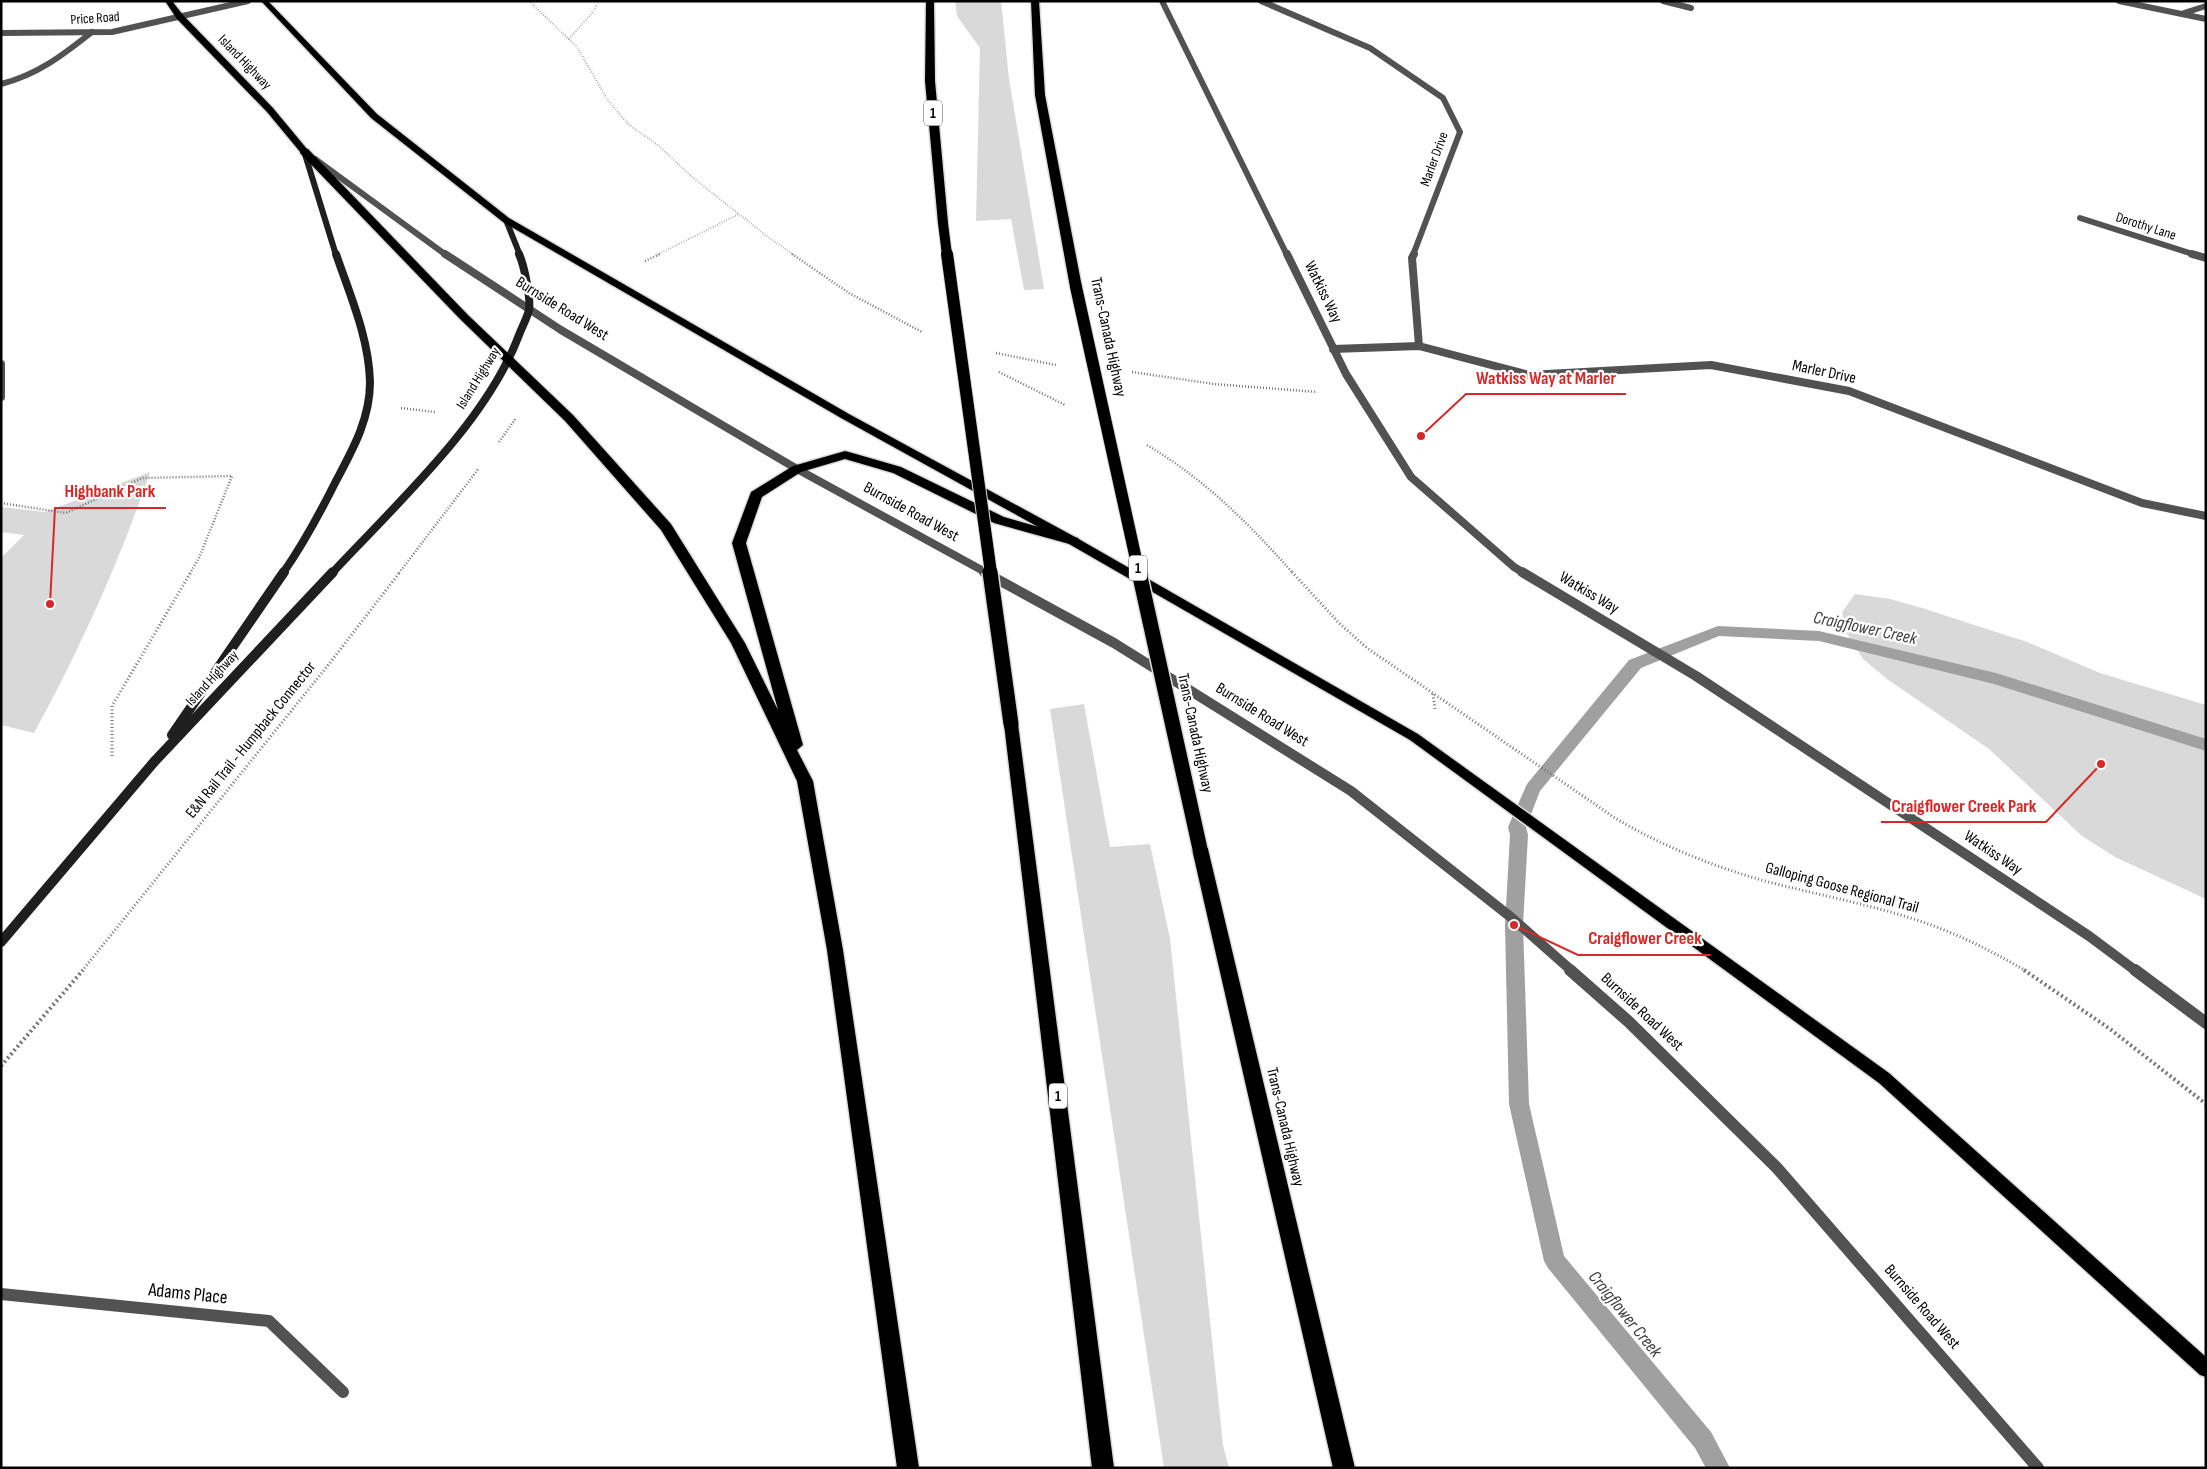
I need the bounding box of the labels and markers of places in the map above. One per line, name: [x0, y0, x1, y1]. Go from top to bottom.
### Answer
callout: Watkiss Way at Marler: [1466, 361, 1626, 394]
callout: Highbank Park: [55, 475, 166, 508]
callout: Craigflower Creek Park: [1881, 789, 2046, 822]
callout: Craigflower Creek: [1578, 922, 1711, 955]

